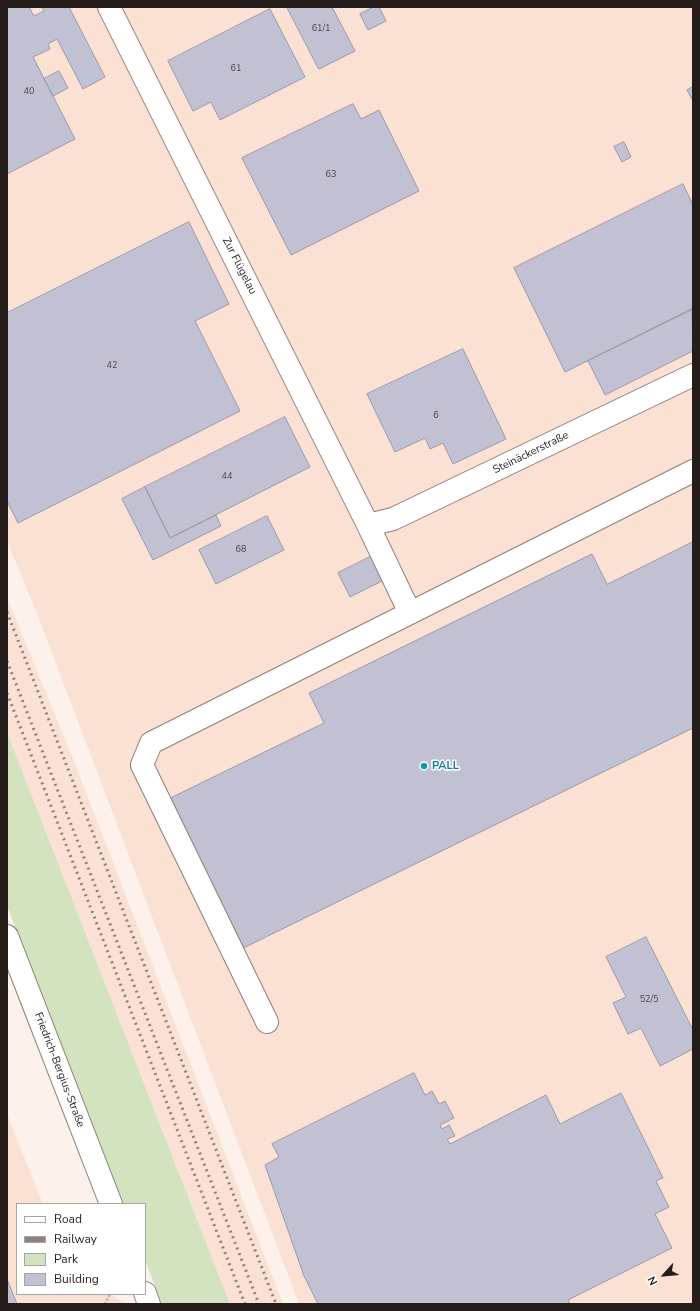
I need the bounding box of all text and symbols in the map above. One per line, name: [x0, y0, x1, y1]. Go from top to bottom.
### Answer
house number: 61/1: [312, 24, 330, 34]
house number: 61: [231, 64, 241, 74]
house number: 40: [24, 87, 34, 97]
house number: 63: [326, 170, 336, 180]
street label: Zur Flügelau: [219, 235, 259, 297]
house number: 42: [107, 361, 117, 371]
house number: 6: [433, 411, 439, 421]
street label: Steinäckerstraße: [491, 429, 571, 477]
house number: 44: [222, 472, 232, 482]
house number: 68: [236, 545, 246, 555]
place label: PALL: [432, 759, 459, 773]
marker: PALL: [419, 761, 429, 771]
house number: 52/5: [640, 995, 658, 1005]
street label: Friedrich-Bergius-Straße: [31, 1011, 87, 1129]
legend: [16, 1203, 146, 1295]
text: Road: [54, 1211, 82, 1227]
text: Railway: [54, 1231, 97, 1247]
text: Park: [54, 1251, 78, 1267]
north arrow: [644, 1255, 684, 1295]
text: Building: [54, 1271, 99, 1287]
text: N: [644, 1274, 661, 1288]

